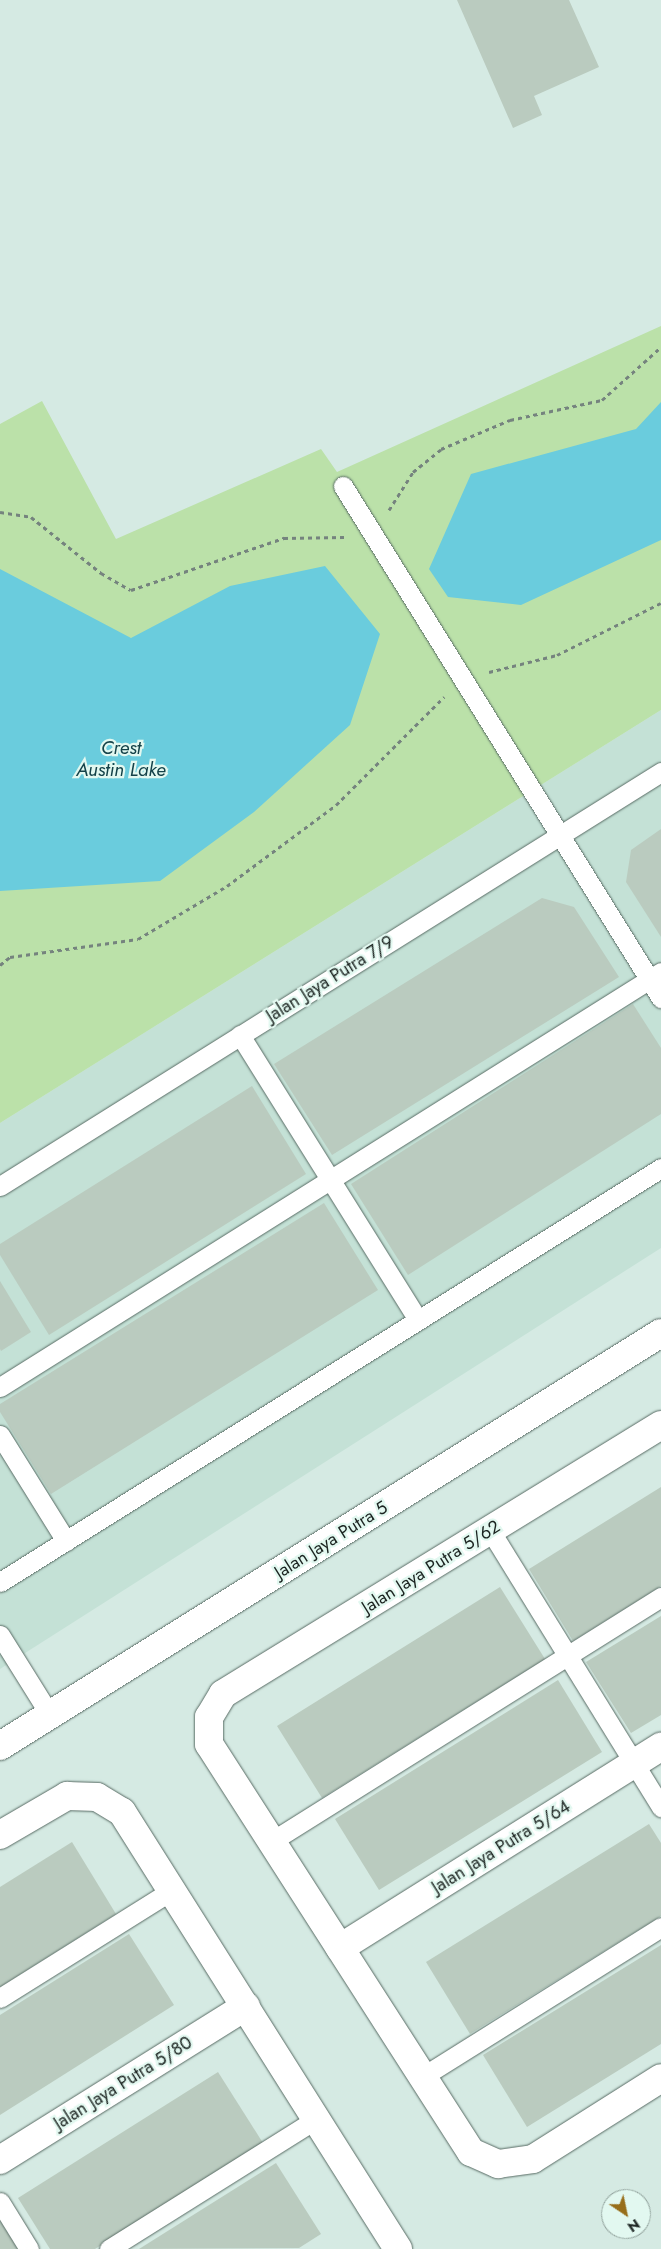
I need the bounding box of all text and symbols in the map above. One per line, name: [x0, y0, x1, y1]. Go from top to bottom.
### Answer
water label: Crest Austin Lake: [76, 737, 166, 781]
street label: Jalan Jaya Putra 7/9: [262, 931, 398, 1027]
street label: Jalan Jaya Putra 5: [271, 1497, 391, 1583]
street label: Jalan Jaya Putra 5/62: [358, 1516, 504, 1618]
street label: Jalan Jaya Putra 5/64: [428, 1796, 574, 1898]
street label: Jalan Jaya Putra 5/80: [50, 2032, 196, 2134]
north arrow: [601, 2189, 651, 2239]
text: N: [624, 2214, 644, 2237]

